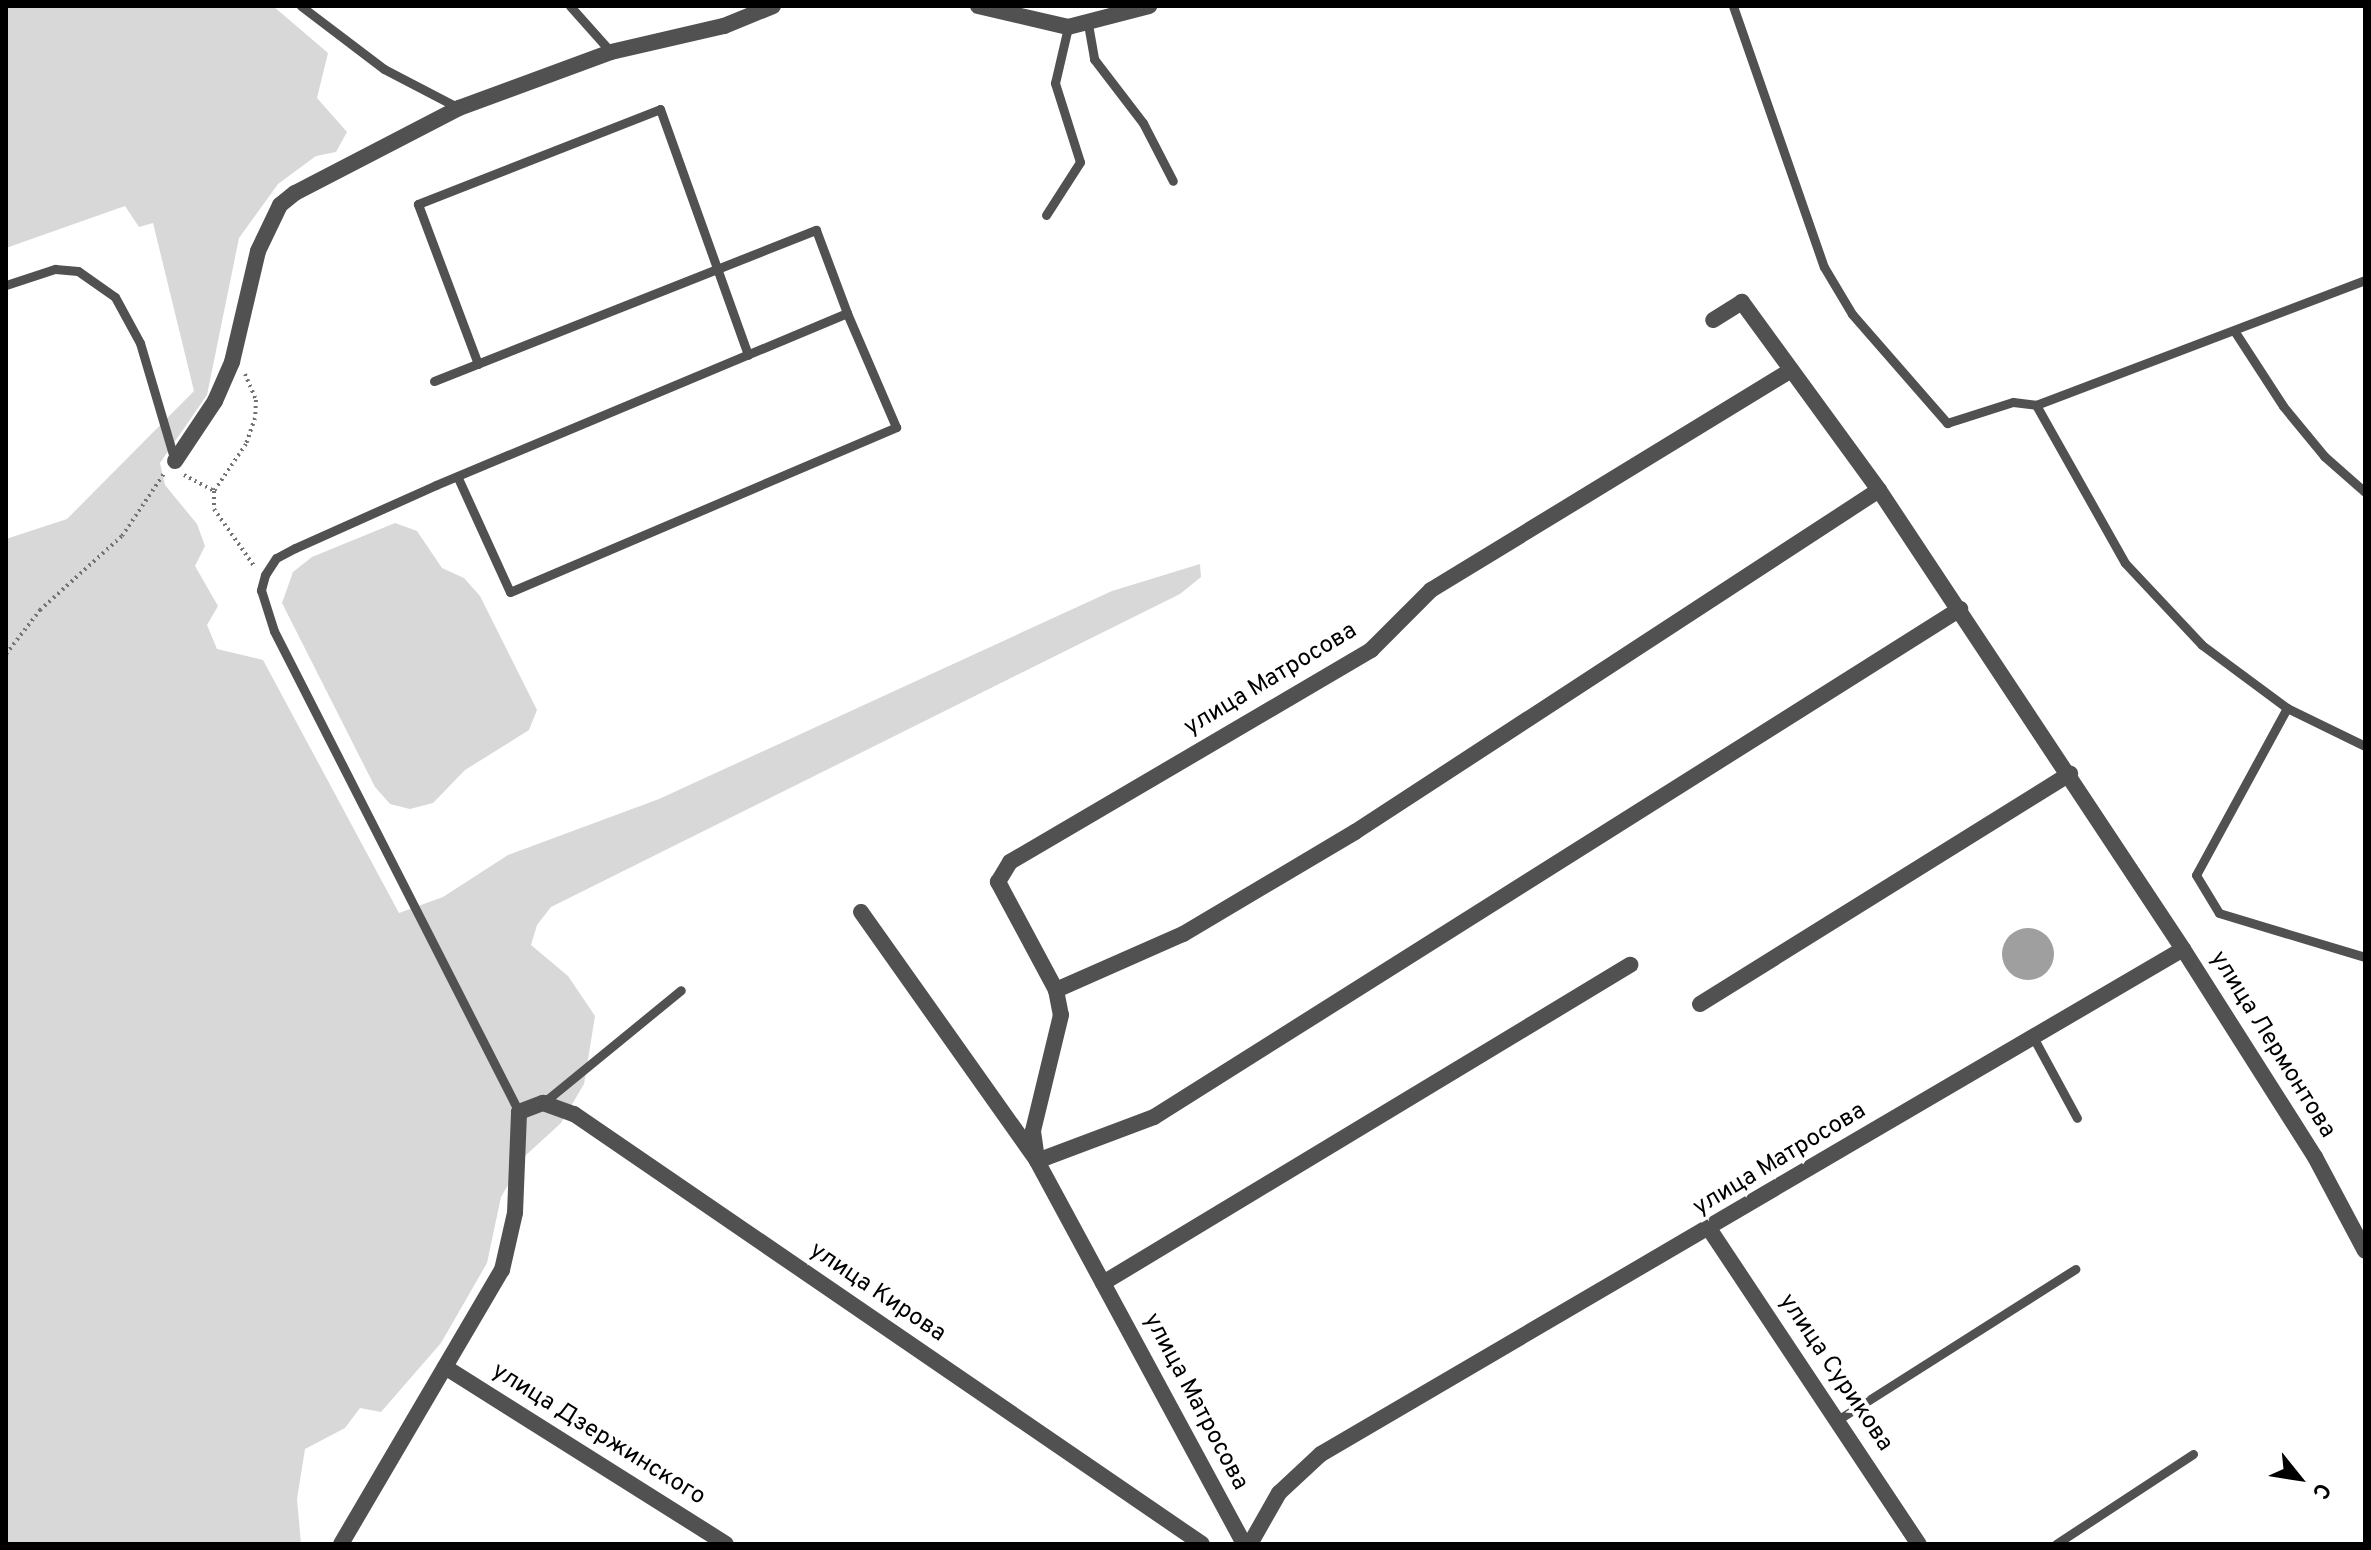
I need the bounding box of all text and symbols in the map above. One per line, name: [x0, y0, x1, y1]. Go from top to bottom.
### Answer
street label: улица Матросова: [1180, 617, 1362, 743]
street label: улица Лермонтова: [2203, 946, 2341, 1144]
street label: улица Матросова: [1689, 1097, 1871, 1223]
street label: улица Кирова: [803, 1237, 951, 1349]
street label: улица Сурикова: [1772, 1289, 1898, 1457]
street label: улица Матросова: [1136, 1309, 1254, 1495]
street label: улица Дзержинского: [486, 1357, 710, 1513]
north arrow: [2259, 1438, 2339, 1518]
text: С: [2305, 1477, 2335, 1503]

